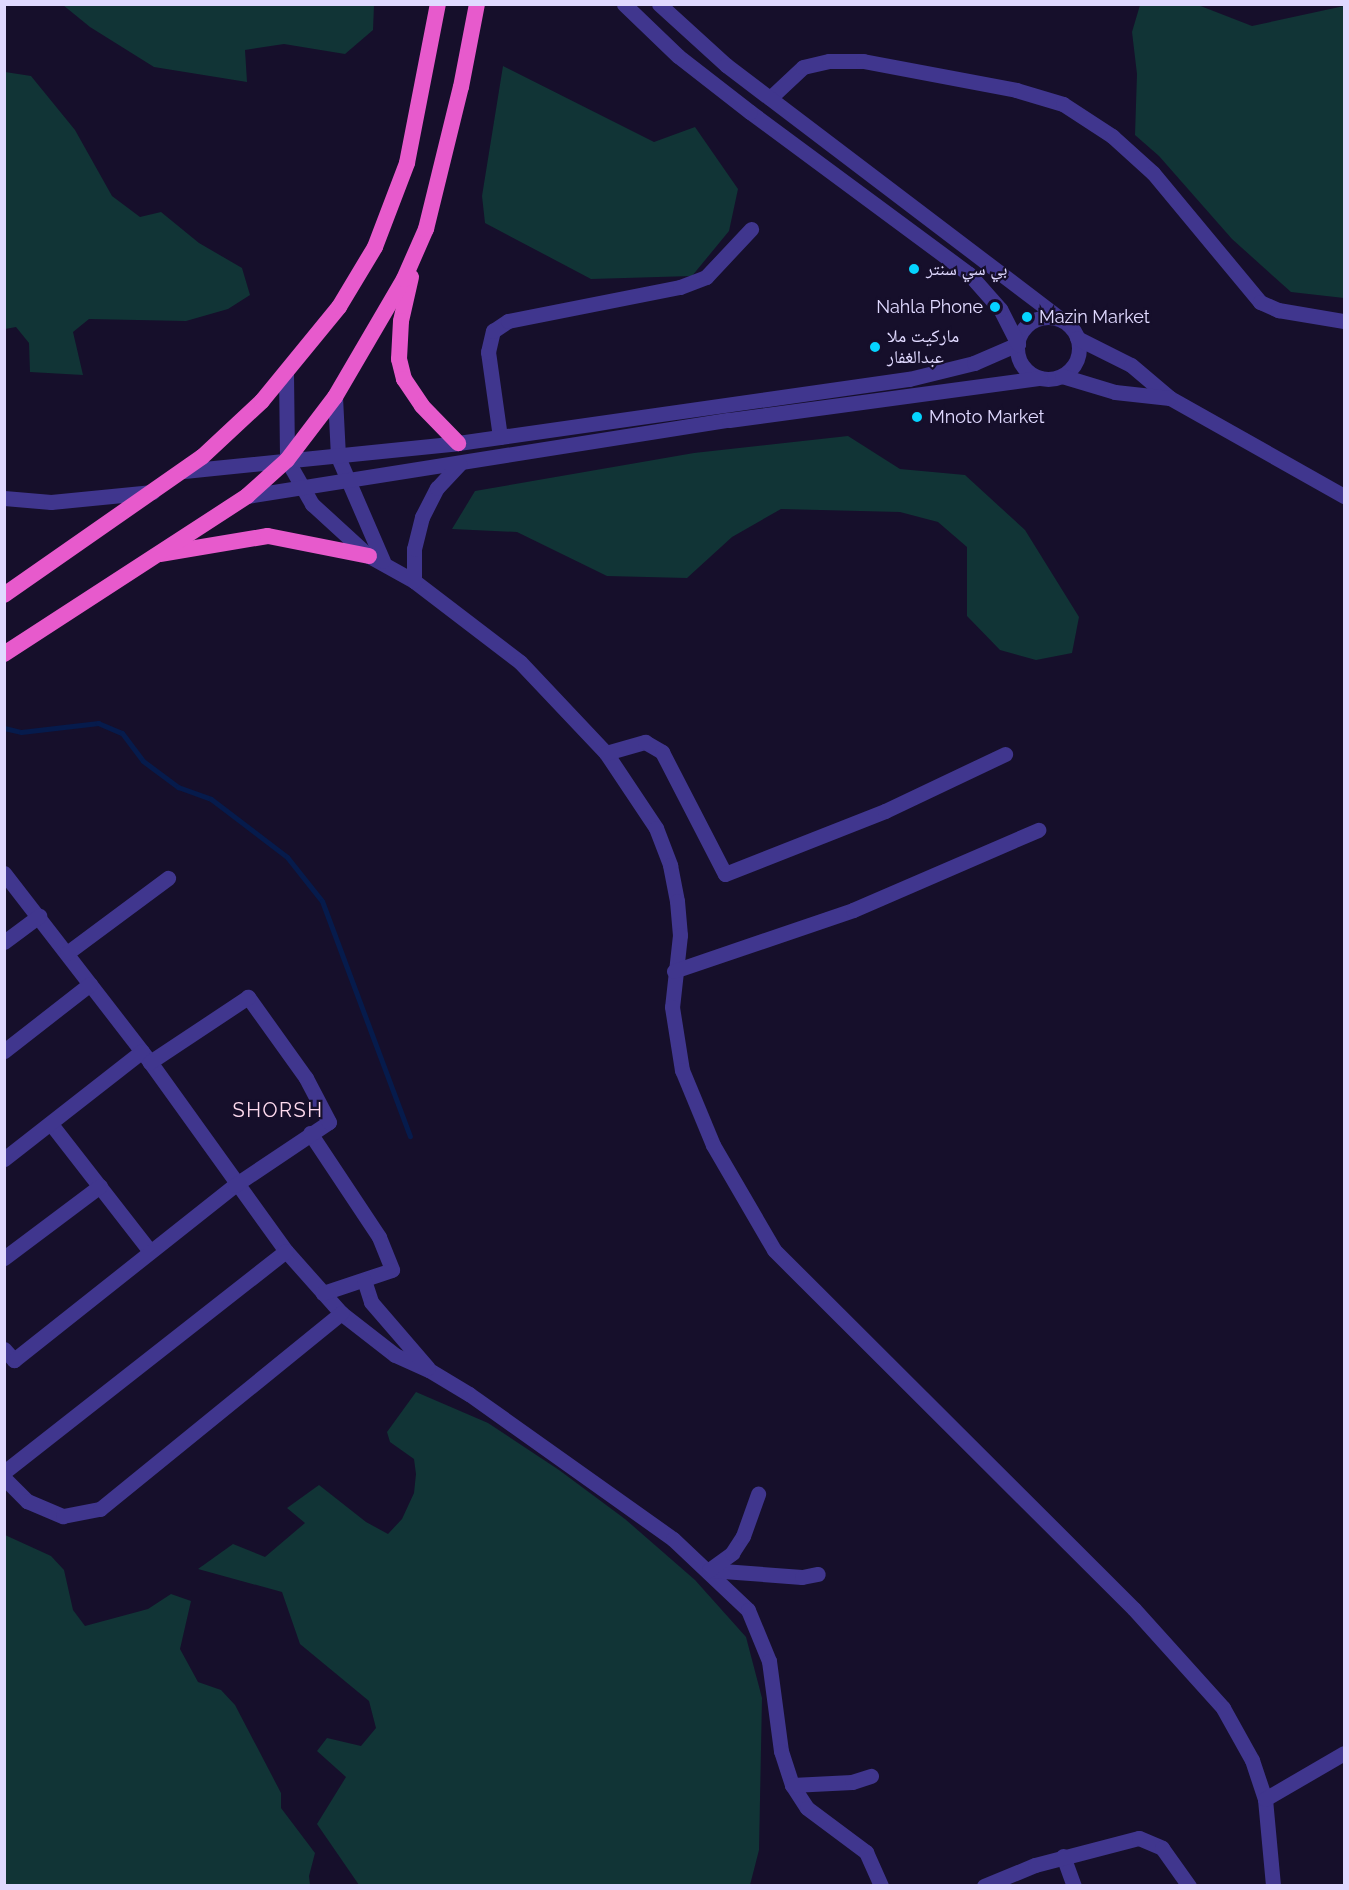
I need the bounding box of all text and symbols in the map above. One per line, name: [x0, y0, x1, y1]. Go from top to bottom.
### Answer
place label: بي سي سنتر: [926, 258, 1008, 280]
marker: بي سي سنتر: [907, 262, 921, 276]
place label: Nahla Phone: [876, 296, 983, 318]
marker: Nahla Phone: [988, 300, 1002, 314]
place label: Mazin Market: [1039, 306, 1150, 328]
marker: Mazin Market: [1020, 310, 1034, 324]
place label: ماركيت ملا عبدالغفار: [887, 326, 959, 368]
marker: ماركيت ملا عبدالغفار: [868, 340, 882, 354]
place label: Mnoto Market: [929, 406, 1044, 428]
marker: Mnoto Market: [910, 410, 924, 424]
district label: SHORSH: [233, 1098, 323, 1122]

